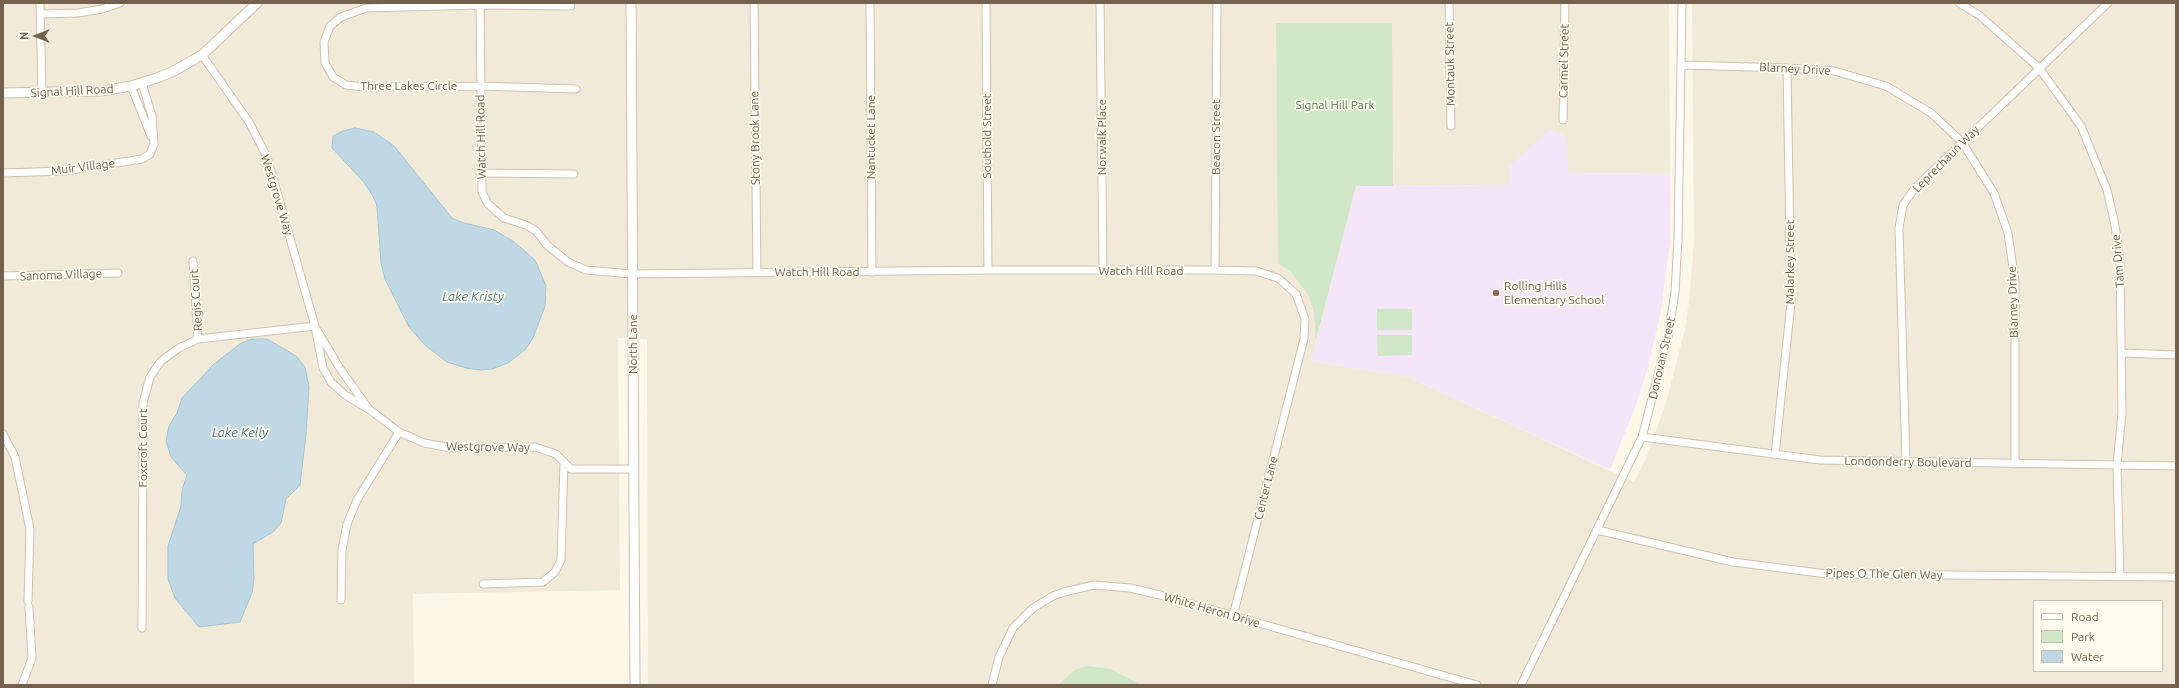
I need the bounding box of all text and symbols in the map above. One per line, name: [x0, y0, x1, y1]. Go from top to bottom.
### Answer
north arrow: [16, 16, 56, 56]
street label: Montauk Street: [1442, 22, 1458, 106]
street label: Carmel Street: [1556, 24, 1572, 98]
text: N: [18, 32, 30, 40]
street label: Blarney Drive: [1759, 60, 1831, 78]
street label: Three Lakes Circle: [361, 79, 457, 93]
street label: Signal Hill Road: [30, 82, 114, 100]
street label: Stony Brook Lane: [747, 91, 763, 185]
street label: Southold Street: [980, 93, 994, 179]
street label: Watch Hill Road: [473, 94, 489, 180]
street label: Nantucket Lane: [864, 95, 878, 179]
park label: Signal Hill Park: [1295, 98, 1375, 112]
street label: Norwalk Place: [1095, 99, 1109, 175]
street label: Beacon Street: [1209, 99, 1223, 175]
street label: Leprechaun Way: [1910, 123, 1982, 195]
street label: Westgrove Way: [258, 153, 296, 237]
street label: Muir Village: [50, 156, 116, 178]
street label: Malarkey Street: [1783, 220, 1797, 304]
street label: Tam Drive: [2108, 234, 2128, 288]
street label: Watch Hill Road: [1099, 264, 1183, 278]
street label: Watch Hill Road: [775, 265, 859, 279]
street label: Sanoma Village: [20, 266, 102, 284]
street label: Blarney Drive: [2005, 266, 2021, 338]
street label: Regis Court: [187, 268, 205, 332]
place label: Rolling Hills Elementary School: [1504, 279, 1604, 307]
marker: Rolling Hills Elementary School: [1491, 288, 1501, 298]
water label: Lake Kristy: [442, 289, 504, 305]
street label: North Lane: [626, 314, 640, 374]
street label: Donovan Street: [1645, 315, 1679, 401]
street label: Foxcroft Court: [136, 409, 150, 487]
water label: Lake Kelly: [212, 425, 268, 441]
street label: Westgrove Way: [446, 439, 530, 455]
street label: Londonderry Boulevard: [1844, 454, 1972, 470]
street label: Center Lane: [1251, 455, 1281, 521]
street label: Pipes O The Glen Way: [1825, 566, 1943, 582]
street label: White Heron Drive: [1162, 589, 1262, 631]
legend: [2033, 600, 2163, 672]
text: Road: [2071, 610, 2099, 623]
text: Park: [2071, 630, 2095, 643]
text: Water: [2071, 650, 2104, 663]

